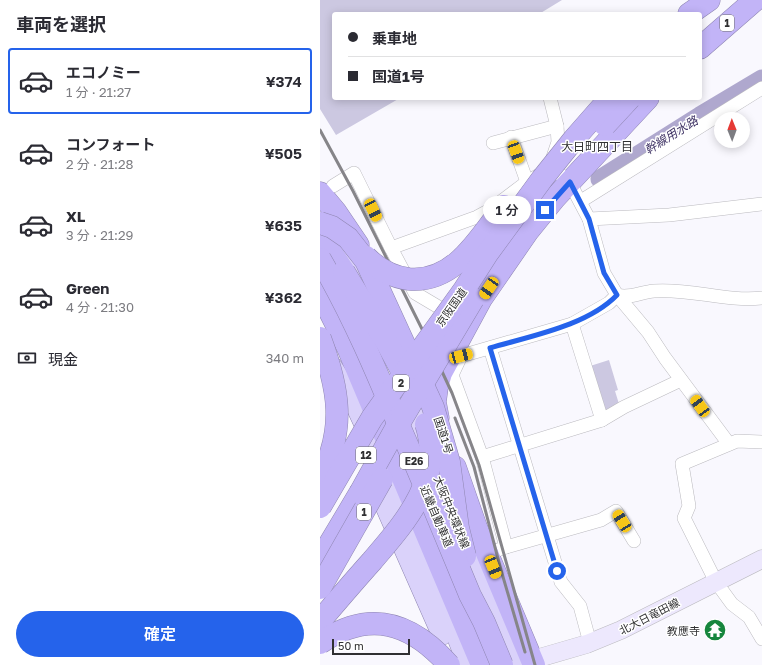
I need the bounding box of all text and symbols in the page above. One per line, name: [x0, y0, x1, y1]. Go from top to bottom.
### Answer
text: 車両を選択: [16, 13, 106, 35]
road number: 1: [720, 15, 734, 31]
text: 乗車地: [372, 29, 417, 47]
icon: car: [18, 63, 54, 99]
text: エコノミー: [66, 63, 141, 81]
text: 国道1号: [372, 67, 425, 85]
text: ¥374: [266, 72, 302, 90]
text: 1 分 · 21:27: [66, 84, 131, 100]
water label: 幹線用水路: [642, 112, 701, 157]
north arrow: [714, 112, 750, 148]
map controls: [714, 112, 750, 148]
icon: car: [18, 135, 54, 171]
text: コンフォート: [66, 135, 156, 153]
car: [506, 139, 526, 165]
district label: 大日町四丁目: [561, 139, 633, 154]
text: ¥505: [265, 144, 302, 162]
text: 2 分 · 21:28: [66, 156, 133, 172]
callout: 1 分: [483, 196, 531, 224]
car: [362, 197, 384, 223]
route end: [536, 201, 554, 219]
text: 1 分: [496, 202, 518, 218]
icon: car: [18, 207, 54, 243]
text: XL: [66, 207, 85, 225]
text: ¥635: [265, 216, 302, 234]
text: 3 分 · 21:29: [66, 227, 133, 243]
car: [477, 275, 501, 301]
icon: car: [18, 279, 54, 315]
text: Green: [66, 279, 109, 297]
street label: 京阪国道: [433, 285, 469, 329]
text: ¥362: [265, 288, 302, 306]
text: 4 分 · 21:30: [66, 299, 134, 315]
icon: cash: [16, 347, 38, 369]
car: [448, 347, 474, 365]
text: 現金: [48, 350, 78, 368]
text: 340 m: [266, 350, 304, 366]
road number: 2: [393, 375, 409, 391]
car: [688, 393, 712, 419]
street label: 国道1号: [432, 415, 456, 455]
road number: 12: [356, 447, 376, 463]
road number: E26: [400, 453, 428, 469]
street label: 大阪中央環状線: [432, 474, 472, 550]
street label: 近畿自動車道: [418, 483, 456, 549]
road number: 1: [357, 504, 371, 520]
car: [611, 508, 633, 534]
car: [483, 554, 503, 580]
route start: [548, 562, 566, 580]
street label: 北大日竜田線: [617, 595, 681, 637]
button: 確定: [16, 611, 304, 657]
temple icon: 教應寺: [702, 617, 728, 643]
place label: 教應寺: [667, 624, 700, 637]
scale bar: [332, 637, 410, 656]
text: 50 m: [338, 639, 364, 652]

